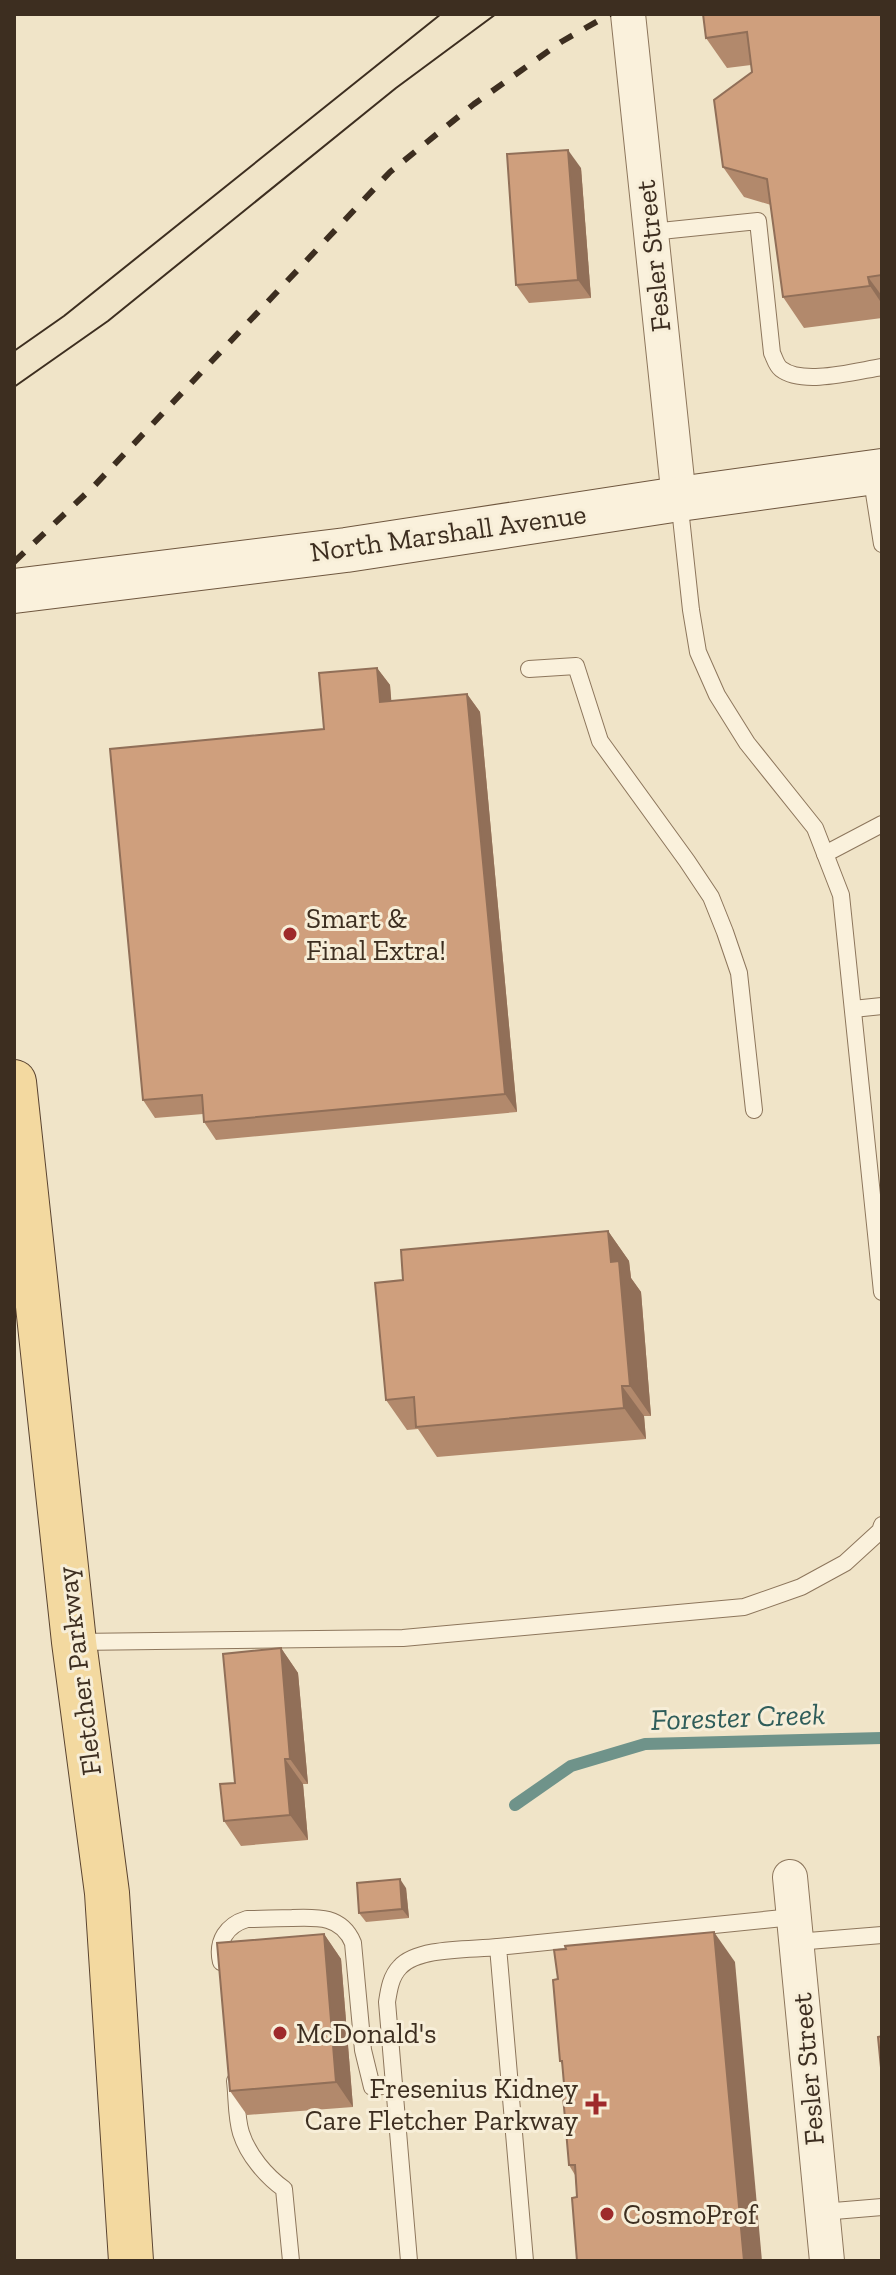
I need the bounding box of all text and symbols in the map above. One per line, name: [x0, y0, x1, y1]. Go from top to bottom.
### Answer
street label: Fesler Street: [629, 178, 677, 334]
street label: North Marshall Avenue: [308, 497, 588, 569]
place label: Smart & Final Extra!: [306, 902, 446, 967]
marker: Smart & Final Extra!: [281, 925, 299, 943]
street label: Fletcher Parkway: [50, 1564, 108, 1777]
water label: Forester Creek: [650, 1696, 826, 1738]
street label: Fesler Street: [785, 1991, 831, 2146]
place label: McDonald's: [296, 2017, 436, 2050]
marker: McDonald's: [271, 2024, 289, 2042]
place label: Fresenius Kidney Care Fletcher Parkway: [305, 2072, 579, 2137]
marker: Fresenius Kidney Care Fletcher Parkway: [585, 2093, 607, 2115]
place label: CosmoProf: [623, 2198, 759, 2231]
marker: CosmoProf: [598, 2205, 616, 2223]

